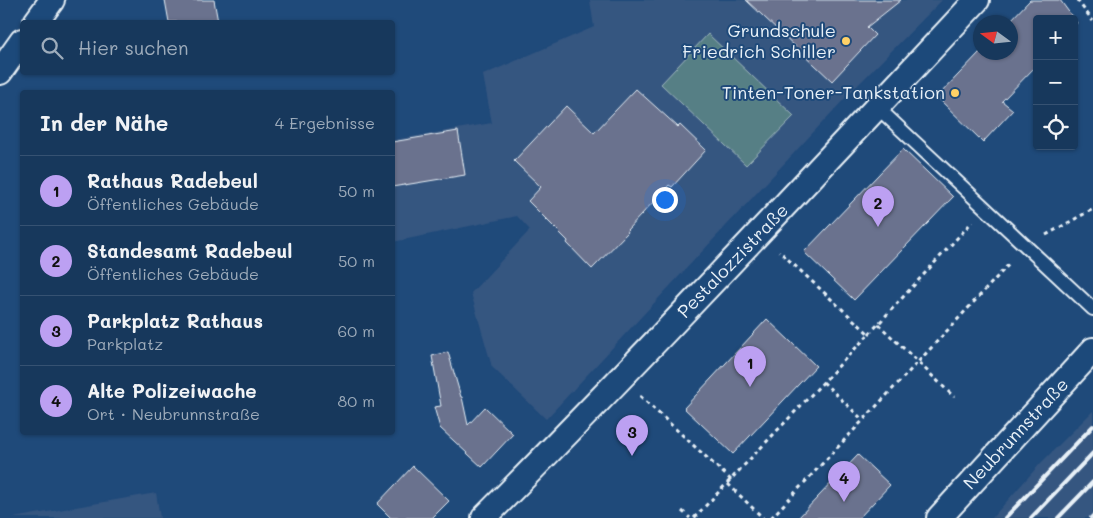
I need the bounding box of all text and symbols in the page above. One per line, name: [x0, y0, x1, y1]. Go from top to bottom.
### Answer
north arrow: [973, 15, 1018, 60]
map controls: [1033, 15, 1078, 150]
button: +: [1033, 15, 1078, 60]
place label: Grundschule Friedrich Schiller: [682, 18, 836, 63]
search box: [20, 20, 395, 75]
icon: search: [38, 34, 66, 62]
text: Hier suchen: [78, 35, 189, 60]
marker: Grundschule Friedrich Schiller: [840, 35, 852, 47]
button: −: [1033, 60, 1078, 105]
place label: Tinten-Toner-Tankstation: [722, 80, 945, 104]
marker: Tinten-Toner-Tankstation: [949, 87, 961, 99]
button: locate: [1033, 105, 1078, 150]
text: In der Nähe: [40, 109, 168, 136]
text: 4 Ergebnisse: [275, 112, 375, 133]
text: Rathaus Radebeul: [87, 168, 258, 193]
text: 1: [52, 180, 60, 201]
text: 50 m: [338, 180, 375, 201]
pin: 2: [862, 186, 894, 227]
your location: [652, 187, 678, 213]
text: Öffentliches Gebäude: [87, 193, 259, 214]
street label: Pestalozzistraße: [671, 198, 793, 323]
text: Standesamt Radebeul: [87, 238, 292, 263]
text: 2: [52, 250, 60, 271]
text: 50 m: [338, 250, 375, 271]
text: Öffentliches Gebäude: [87, 263, 259, 284]
text: Parkplatz Rathaus: [87, 308, 263, 333]
text: 3: [51, 320, 61, 341]
text: 60 m: [338, 320, 375, 341]
text: Parkplatz: [87, 333, 163, 354]
pin: 1: [734, 346, 766, 387]
street label: Neubrunnstraße: [957, 372, 1073, 494]
text: Alte Polizeiwache: [87, 378, 257, 403]
text: 4: [51, 390, 61, 411]
text: 80 m: [338, 390, 375, 411]
text: Ort · Neubrunnstraße: [87, 403, 260, 424]
pin: 3: [616, 415, 648, 456]
pin: 4: [828, 461, 860, 502]

